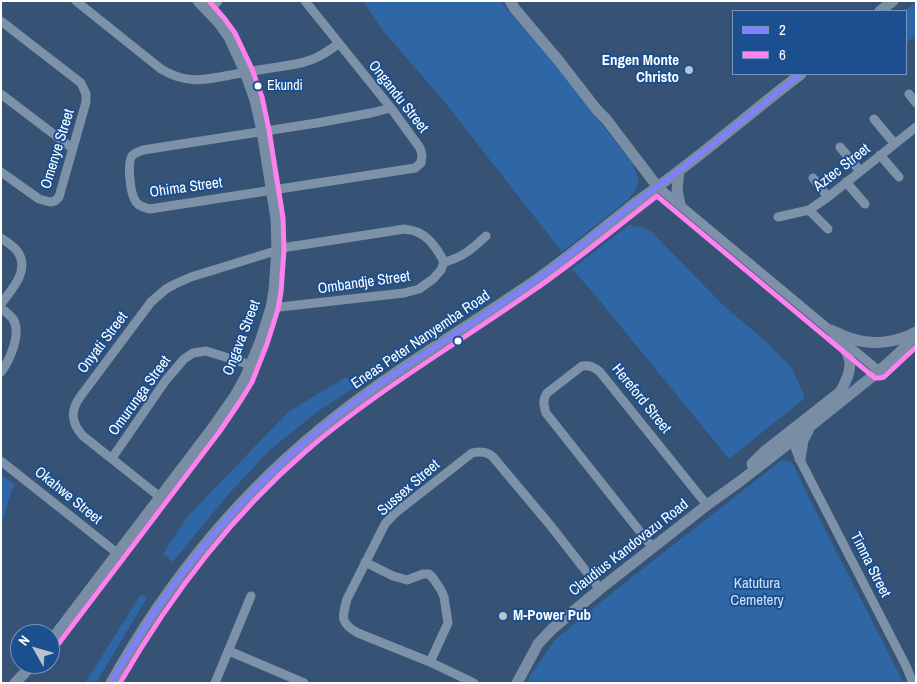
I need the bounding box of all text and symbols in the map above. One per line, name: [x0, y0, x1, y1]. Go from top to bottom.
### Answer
legend: [732, 10, 907, 75]
text: 2: [779, 19, 786, 40]
text: 6: [779, 44, 786, 65]
place label: Engen Monte Christo: [602, 52, 679, 87]
street label: Ongandu Street: [364, 57, 432, 137]
marker: Engen Monte Christo: [683, 64, 695, 76]
place label: Ekundi: [267, 78, 303, 94]
marker: Ekundi: [253, 81, 263, 91]
street label: Omenye Street: [37, 107, 79, 191]
street label: Aztec Street: [810, 140, 874, 196]
street label: Ohima Street: [149, 174, 223, 202]
street label: Ombandje Street: [317, 268, 411, 298]
street label: Eneas Peter Nanyemba Road: [348, 287, 494, 393]
street label: Ongava Street: [219, 298, 265, 378]
street label: Onyati Street: [74, 309, 132, 377]
unlabelled marker: [453, 336, 463, 346]
street label: Omurunga Street: [105, 353, 175, 439]
street label: Hereford Street: [608, 361, 674, 437]
street label: Sussex Street: [374, 456, 444, 520]
street label: Okahwe Street: [31, 463, 105, 529]
street label: Claudius Kandovazu Road: [566, 496, 692, 600]
street label: Timna Street: [846, 529, 894, 601]
park label: Katutura Cemetery: [730, 575, 784, 610]
place label: M-Power Pub: [513, 607, 591, 625]
marker: M-Power Pub: [497, 610, 509, 622]
north arrow: [10, 624, 60, 674]
text: N: [14, 632, 34, 649]

